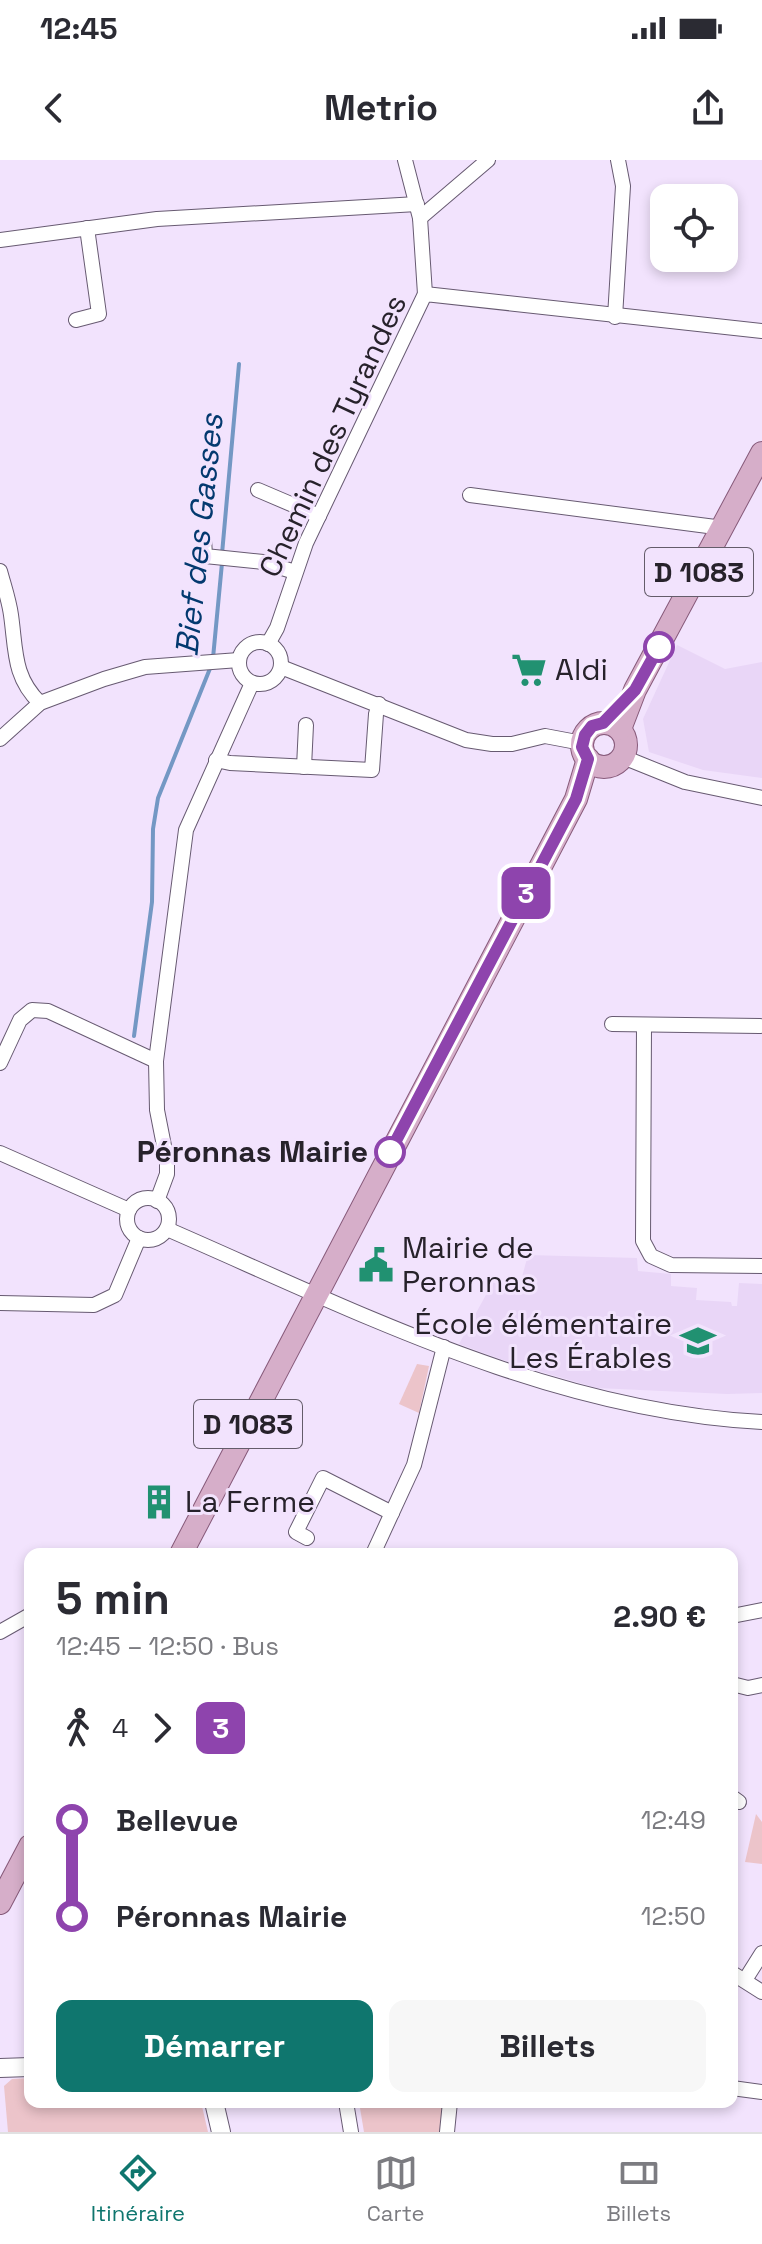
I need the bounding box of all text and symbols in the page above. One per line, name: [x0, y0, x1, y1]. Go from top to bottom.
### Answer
text: 12:45: [40, 9, 117, 48]
text: Metrio: [324, 85, 438, 131]
icon: back: [32, 86, 76, 130]
icon: share: [686, 86, 730, 130]
map controls: [650, 184, 738, 272]
button: locate: [650, 184, 738, 272]
street label: Chemin des Tyrandes: [250, 288, 415, 583]
water label: Bief des Gasses: [166, 411, 232, 658]
road number: D 1083: [645, 548, 753, 596]
unlabelled marker: [644, 632, 674, 662]
place label: Aldi: [555, 650, 608, 689]
supermarket icon: Aldi: [510, 651, 548, 689]
line badge: 3: [500, 867, 552, 919]
text: 3: [517, 875, 535, 911]
place label: Péronnas Mairie: [137, 1132, 368, 1171]
marker: Péronnas Mairie: [375, 1137, 405, 1167]
place label: Mairie de Peronnas: [402, 1228, 536, 1301]
public building icon: Mairie de Peronnas: [357, 1246, 395, 1284]
place label: École élémentaire Les Érables: [415, 1304, 672, 1377]
school or university icon: École élémentaire Les Érables: [679, 1322, 717, 1360]
road number: D 1083: [194, 1400, 302, 1448]
place label: La Ferme: [185, 1482, 315, 1521]
building icon: La Ferme: [140, 1483, 178, 1521]
text: 5 min: [56, 1571, 170, 1627]
text: 2.90 €: [613, 1597, 706, 1636]
text: 12:45 – 12:50 · Bus: [56, 1629, 279, 1663]
icon: walk: [56, 1706, 100, 1750]
icon: forward: [140, 1706, 184, 1750]
text: 3: [212, 1710, 229, 1746]
text: 4: [112, 1711, 128, 1745]
text: Bellevue: [116, 1801, 238, 1840]
text: 12:49: [641, 1803, 706, 1837]
text: Péronnas Mairie: [116, 1897, 347, 1936]
text: 12:50: [641, 1899, 706, 1933]
button: Démarrer: [56, 2000, 373, 2092]
button: Billets: [389, 2000, 706, 2092]
tab: Itinéraire: [91, 2151, 185, 2227]
tab: Carte: [367, 2151, 425, 2227]
tab: Billets: [606, 2151, 671, 2227]

